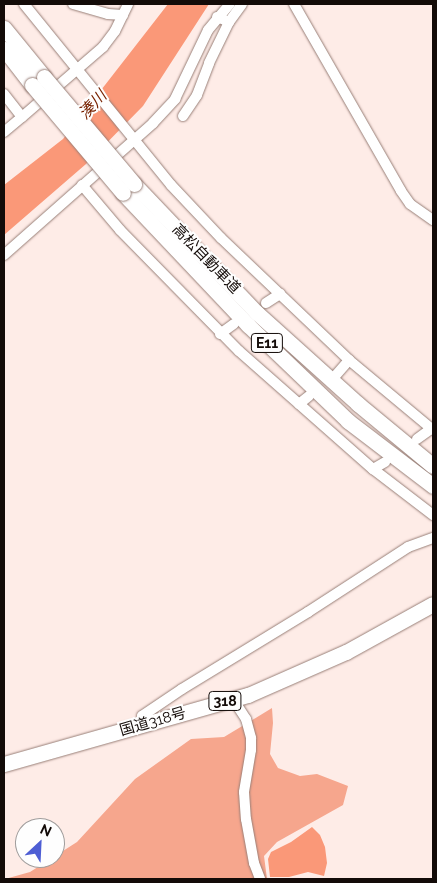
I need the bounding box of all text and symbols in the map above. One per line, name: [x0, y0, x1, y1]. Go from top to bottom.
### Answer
water label: 湊川: [75, 87, 111, 123]
street label: 高松自動車道: [168, 220, 244, 298]
road number: E11: [251, 332, 283, 354]
road number: 318: [208, 689, 242, 712]
street label: 国道318号: [118, 704, 188, 740]
north arrow: [15, 818, 65, 868]
text: N: [38, 821, 54, 840]

